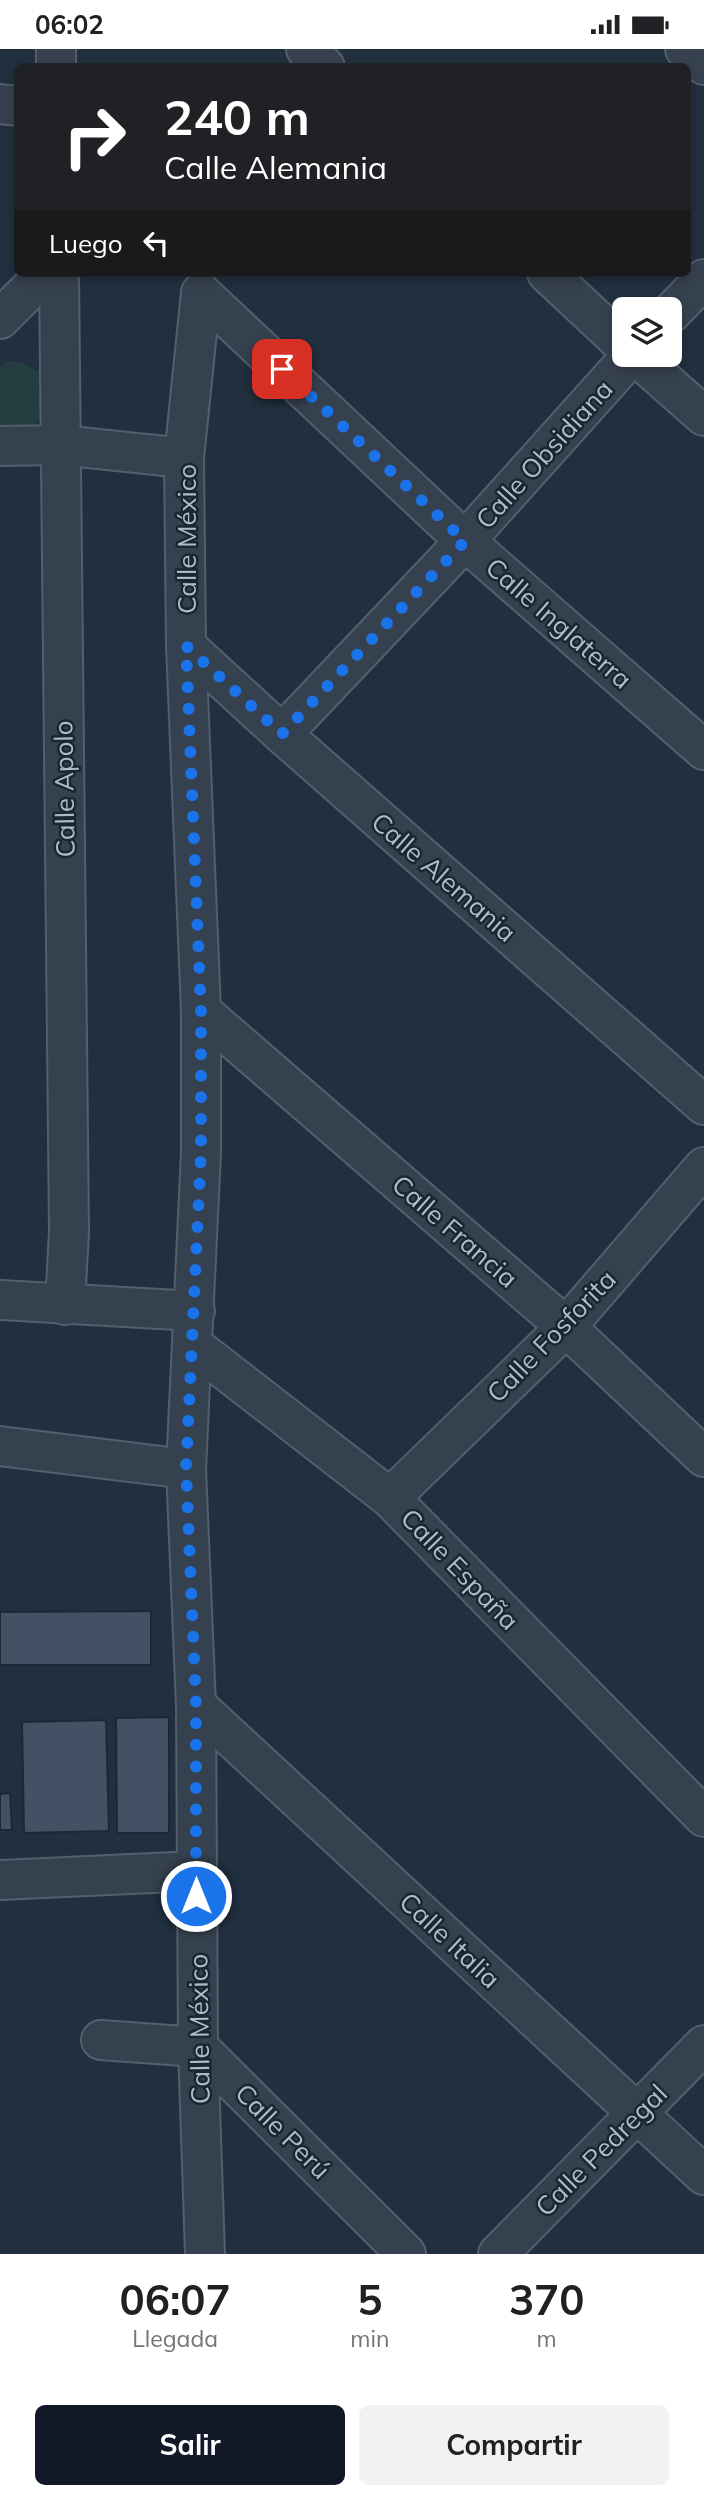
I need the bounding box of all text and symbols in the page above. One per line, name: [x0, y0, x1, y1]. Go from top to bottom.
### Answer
text: 06:02: [35, 8, 104, 41]
text: 240 m: [164, 86, 310, 147]
icon: right: [49, 91, 140, 182]
text: Calle Alemania: [164, 147, 387, 187]
icon: left: [137, 224, 175, 262]
text: Luego: [49, 227, 123, 260]
map controls: [612, 297, 682, 367]
button: layers: [612, 297, 682, 367]
pin: [252, 339, 312, 399]
icon: arrive: [263, 350, 301, 388]
street label: Calle Obsidiana: [468, 373, 620, 535]
street label: Calle México: [170, 464, 203, 614]
street label: Calle Inglaterra: [479, 550, 639, 696]
street label: Calle Apolo: [46, 720, 82, 858]
street label: Calle Alemania: [365, 805, 523, 949]
street label: Calle Francia: [386, 1168, 524, 1294]
street label: Calle Fosforita: [479, 1263, 623, 1409]
street label: Calle España: [394, 1501, 526, 1637]
position arrow: [159, 1859, 233, 1933]
street label: Calle Italia: [393, 1885, 507, 1995]
street label: Calle México: [181, 1954, 217, 2104]
street label: Calle Perú: [228, 2076, 338, 2186]
street label: Calle Pedregal: [528, 2077, 674, 2223]
text: 06:07: [120, 2273, 231, 2326]
text: 5: [357, 2273, 382, 2326]
text: 370: [509, 2273, 584, 2326]
text: Llegada: [132, 2324, 218, 2353]
text: min: [350, 2324, 389, 2353]
text: m: [537, 2324, 557, 2353]
button: Salir: [35, 2405, 345, 2485]
button: Compartir: [359, 2405, 669, 2485]

